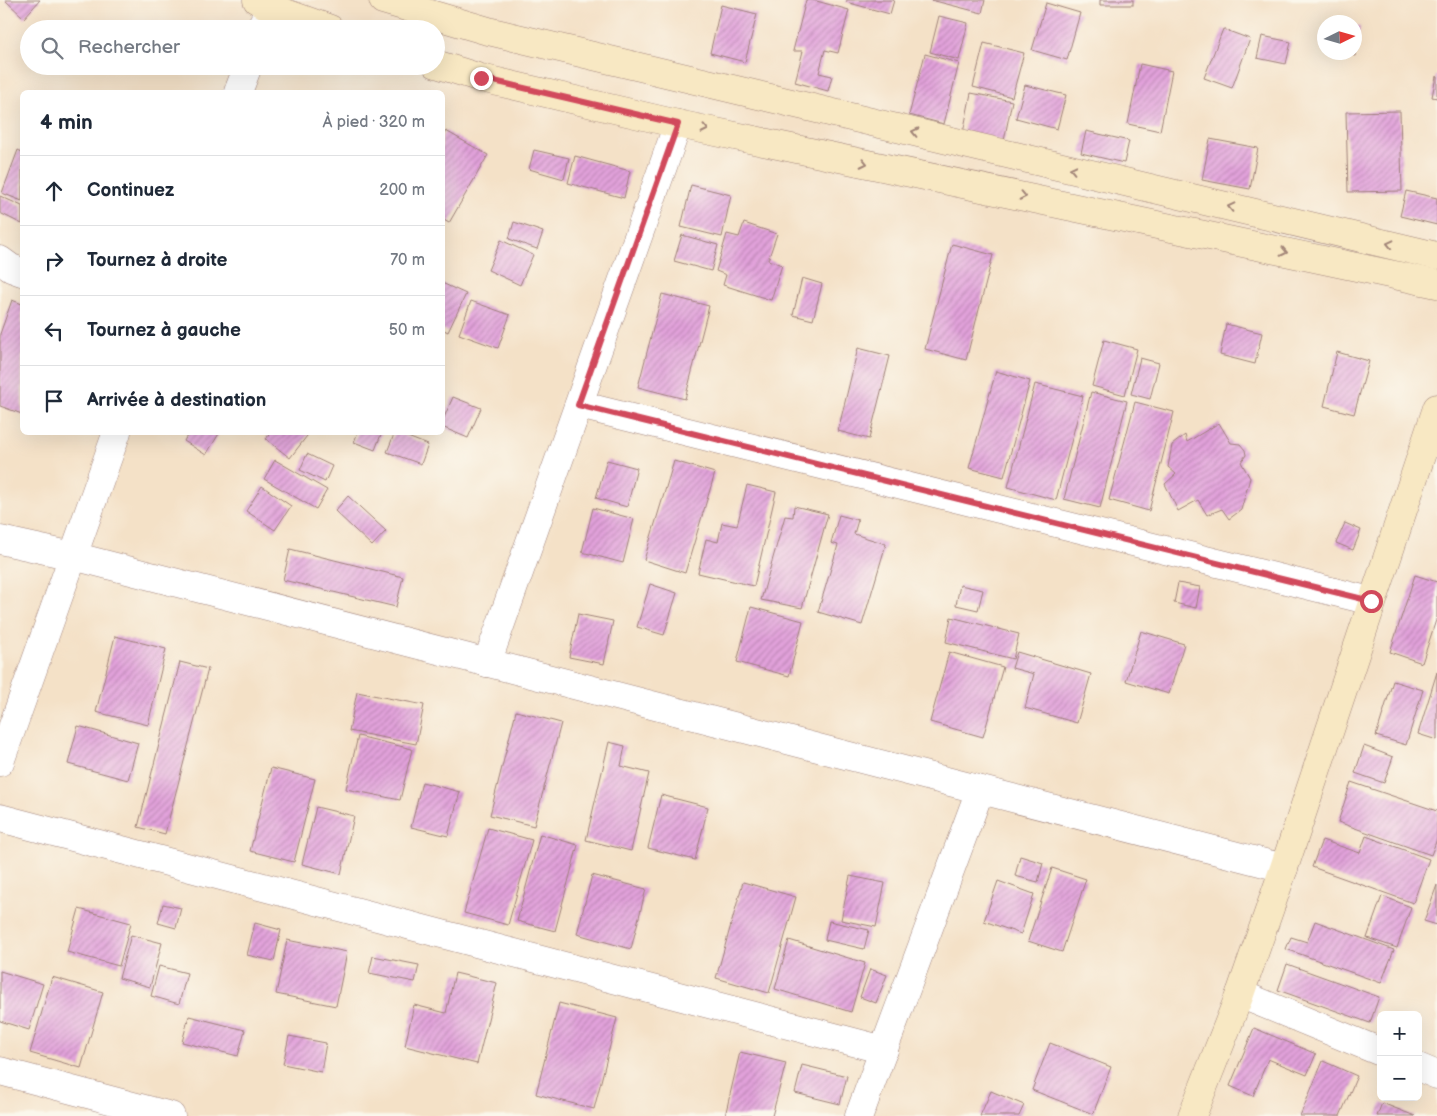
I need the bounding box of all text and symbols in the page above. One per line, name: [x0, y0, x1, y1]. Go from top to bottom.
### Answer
north arrow: [1317, 15, 1362, 60]
search box: [20, 20, 445, 75]
icon: search: [38, 34, 66, 62]
text: Rechercher: [78, 36, 180, 59]
route end: [470, 67, 493, 90]
text: 4 min: [40, 110, 93, 135]
text: À pied · 320 m: [323, 113, 425, 132]
one-way arrow: [700, 124, 709, 134]
one-way arrow: [911, 127, 920, 138]
one-way arrow: [859, 157, 868, 168]
one-way arrow: [1069, 164, 1078, 175]
icon: ahead: [40, 177, 68, 205]
text: Continuez: [87, 179, 174, 202]
text: 200 m: [379, 181, 425, 200]
one-way arrow: [1018, 191, 1027, 201]
one-way arrow: [1227, 202, 1236, 213]
one-way arrow: [1385, 239, 1394, 250]
one-way arrow: [1280, 246, 1289, 256]
icon: right: [40, 247, 68, 275]
text: Tournez à droite: [87, 249, 228, 272]
text: 70 m: [390, 251, 425, 270]
icon: left: [40, 317, 68, 345]
text: Tournez à gauche: [87, 319, 241, 342]
text: 50 m: [389, 321, 425, 340]
icon: arrive: [40, 387, 68, 415]
text: Arrivée à destination: [87, 389, 266, 412]
route start: [1360, 590, 1383, 613]
map controls: [1377, 1011, 1422, 1101]
button: +: [1377, 1011, 1422, 1056]
button: −: [1377, 1056, 1422, 1101]

